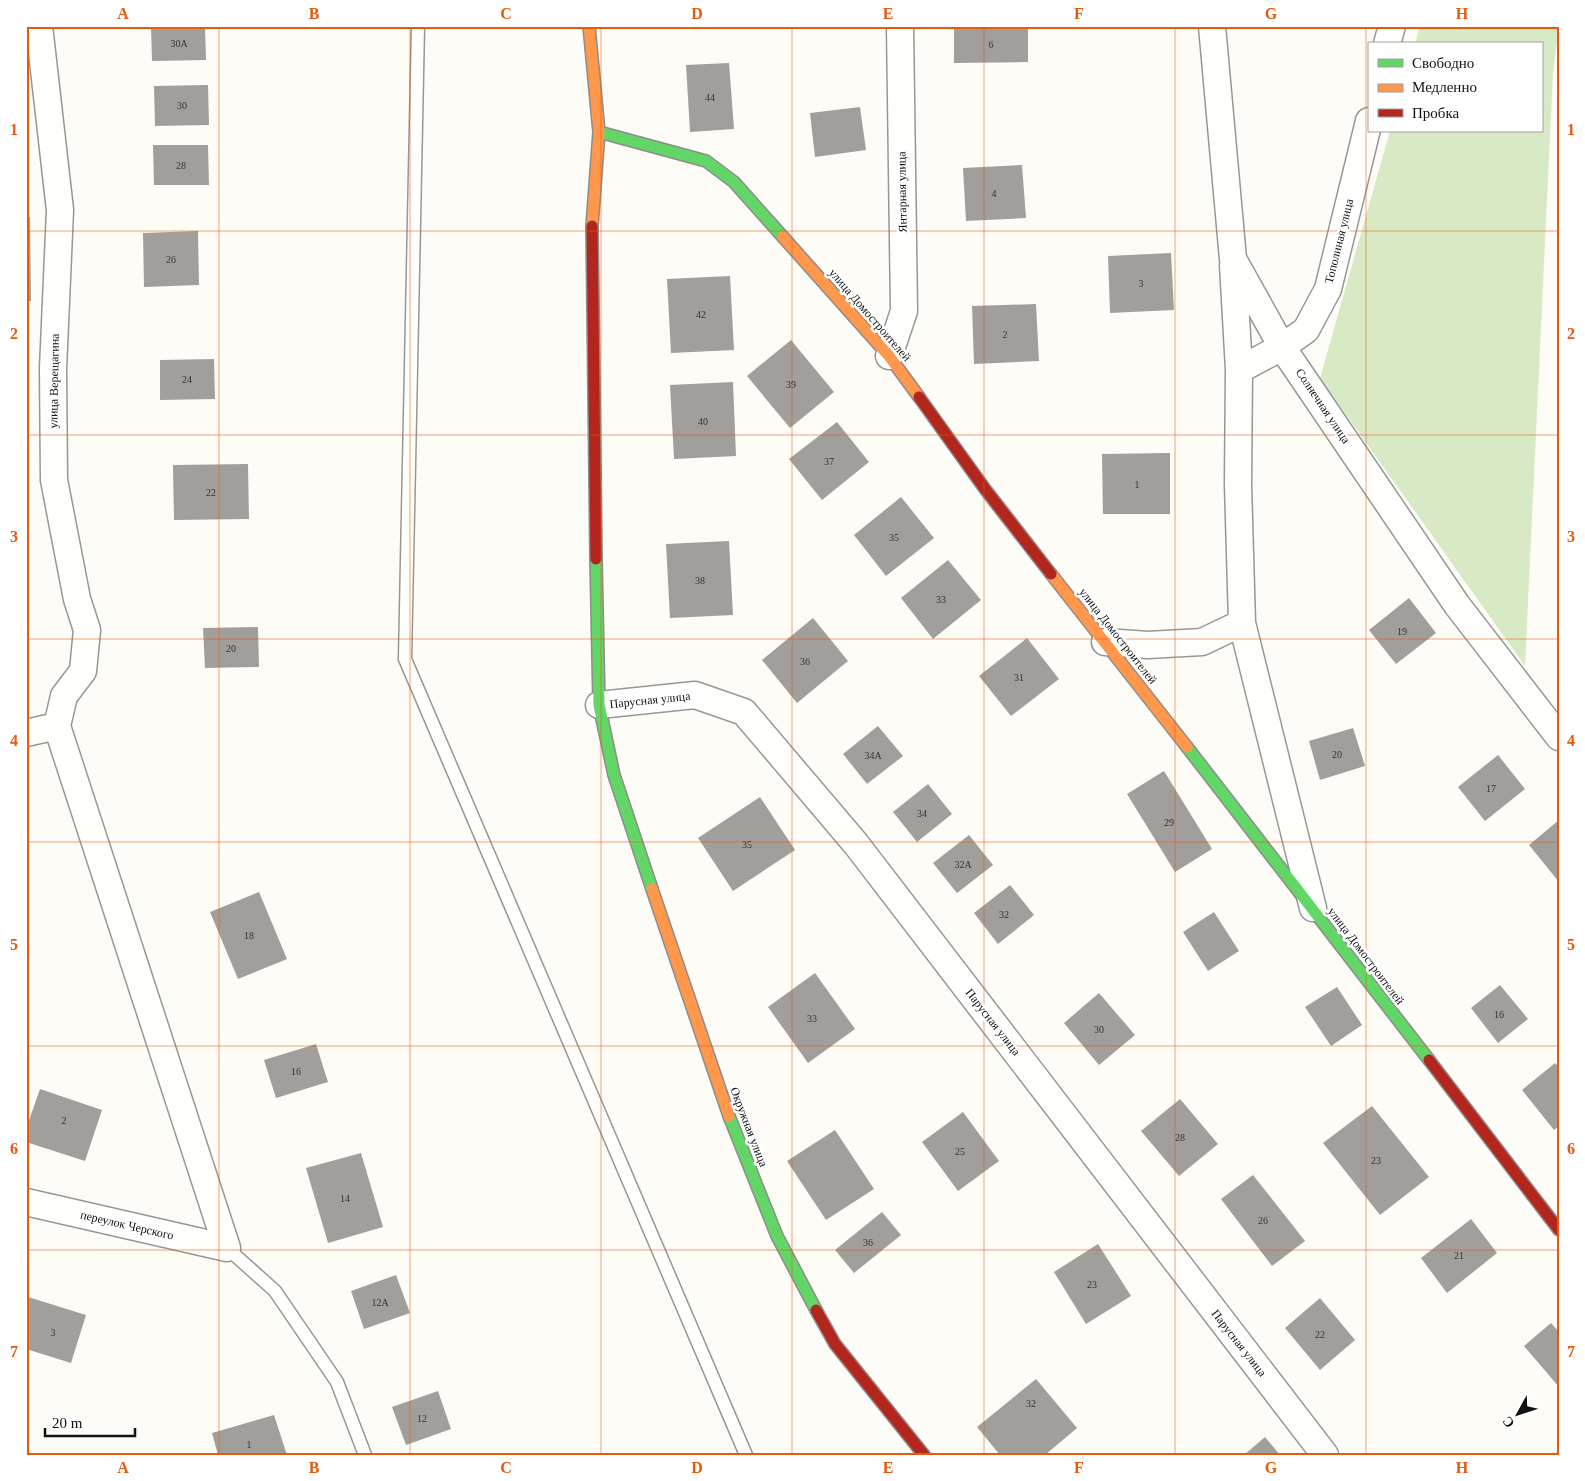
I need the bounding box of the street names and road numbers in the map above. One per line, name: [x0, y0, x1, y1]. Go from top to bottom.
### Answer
street label: Янтарная улица: [894, 151, 910, 233]
street label: Тополиная улица: [1322, 196, 1356, 285]
street label: улица Домостроителей: [826, 266, 914, 365]
street label: улица Верещагина: [46, 333, 62, 429]
street label: Солнечная улица: [1293, 366, 1354, 447]
street label: улица Домостроителей: [1076, 585, 1160, 687]
street label: Парусная улица: [609, 689, 692, 711]
street label: улица Домостроителей: [1325, 905, 1407, 1008]
street label: Парусная улица: [963, 986, 1024, 1059]
street label: Окружная улица: [727, 1085, 771, 1170]
street label: переулок Черского: [79, 1207, 175, 1243]
street label: Парусная улица: [1209, 1307, 1270, 1380]

